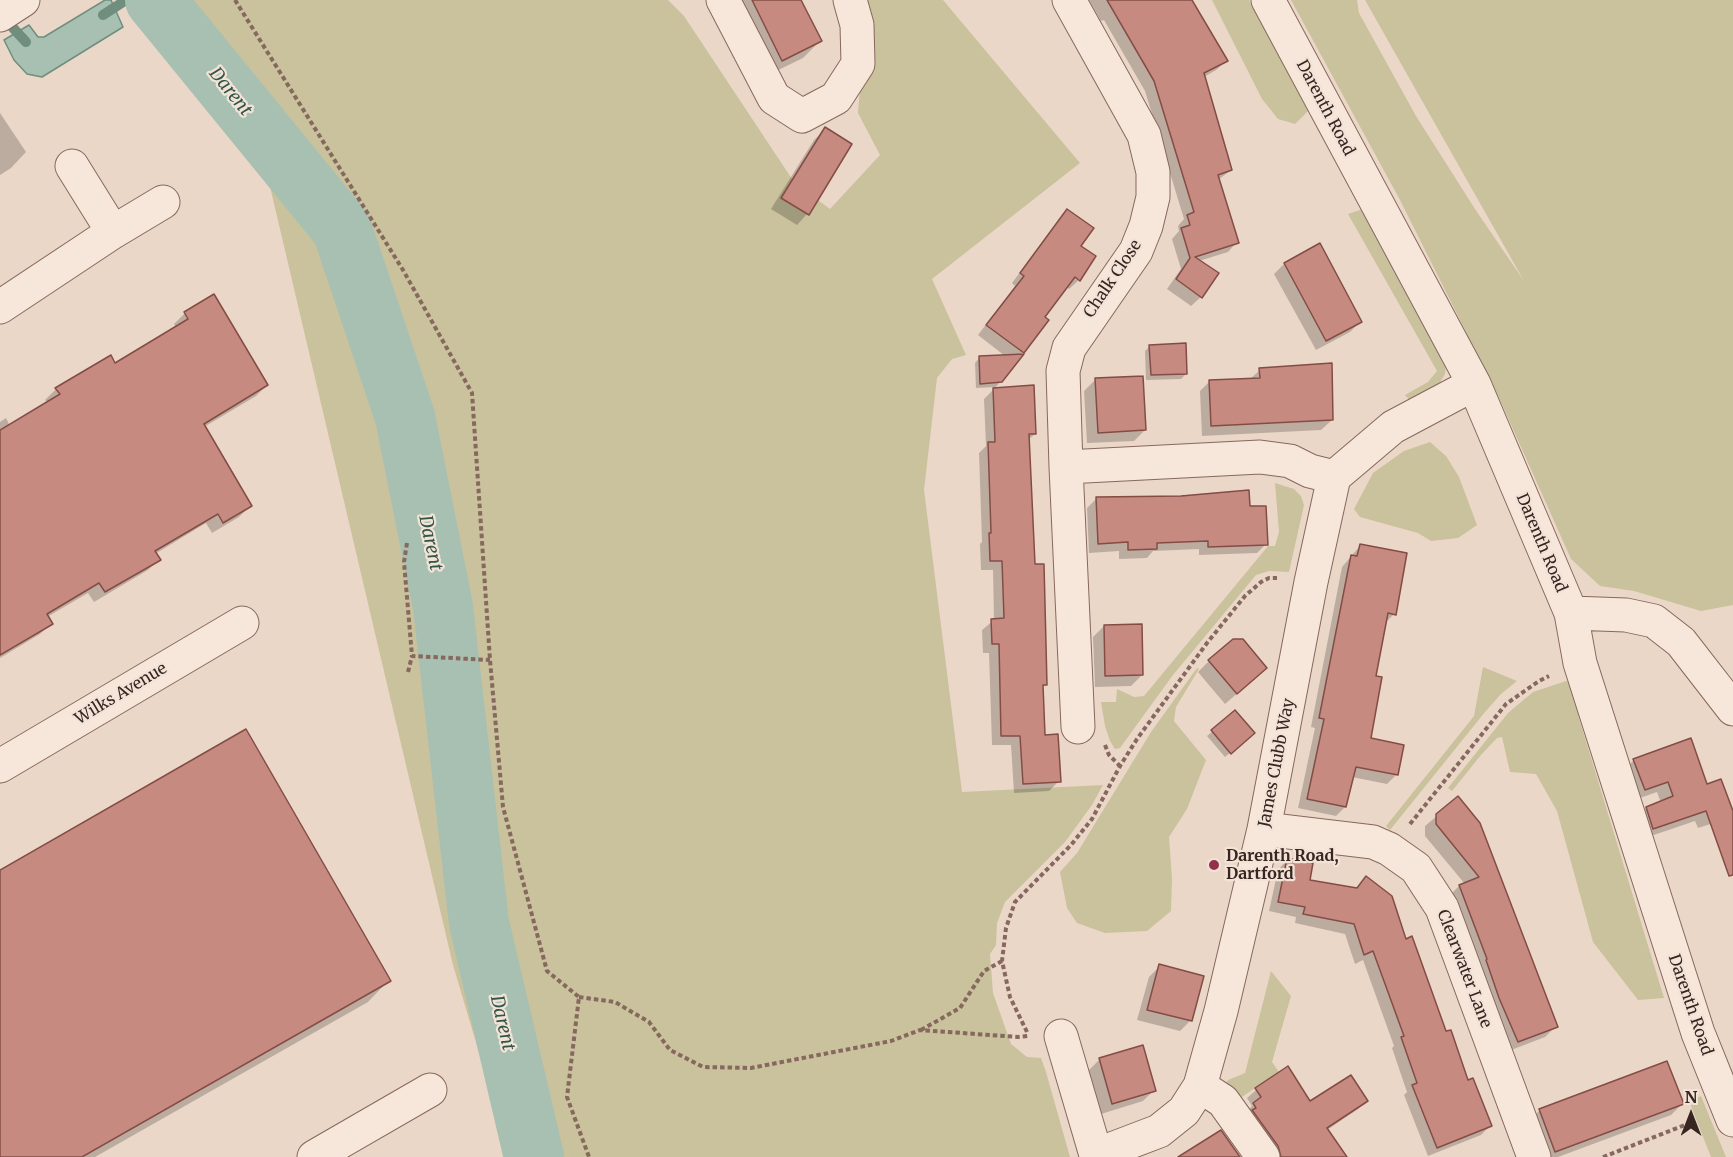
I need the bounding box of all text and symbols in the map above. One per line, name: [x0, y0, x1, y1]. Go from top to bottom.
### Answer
street label: Darenth Road: [1292, 57, 1358, 159]
water label: Darent: [204, 63, 256, 121]
street label: Chalk Close: [1080, 237, 1146, 321]
street label: Darenth Road: [1512, 491, 1570, 595]
water label: Darent: [414, 513, 446, 573]
street label: Wilks Avenue: [72, 659, 170, 729]
street label: James Clubb Way: [1255, 697, 1299, 829]
place label: Darenth Road, Dartford: [1226, 846, 1339, 884]
marker: Darenth Road, Dartford: [1207, 858, 1221, 872]
street label: Clearwater Lane: [1433, 907, 1495, 1031]
street label: Darenth Road: [1664, 952, 1716, 1058]
water label: Darent: [485, 993, 519, 1053]
north arrow: [1661, 1085, 1721, 1145]
text: N: [1685, 1087, 1697, 1107]

